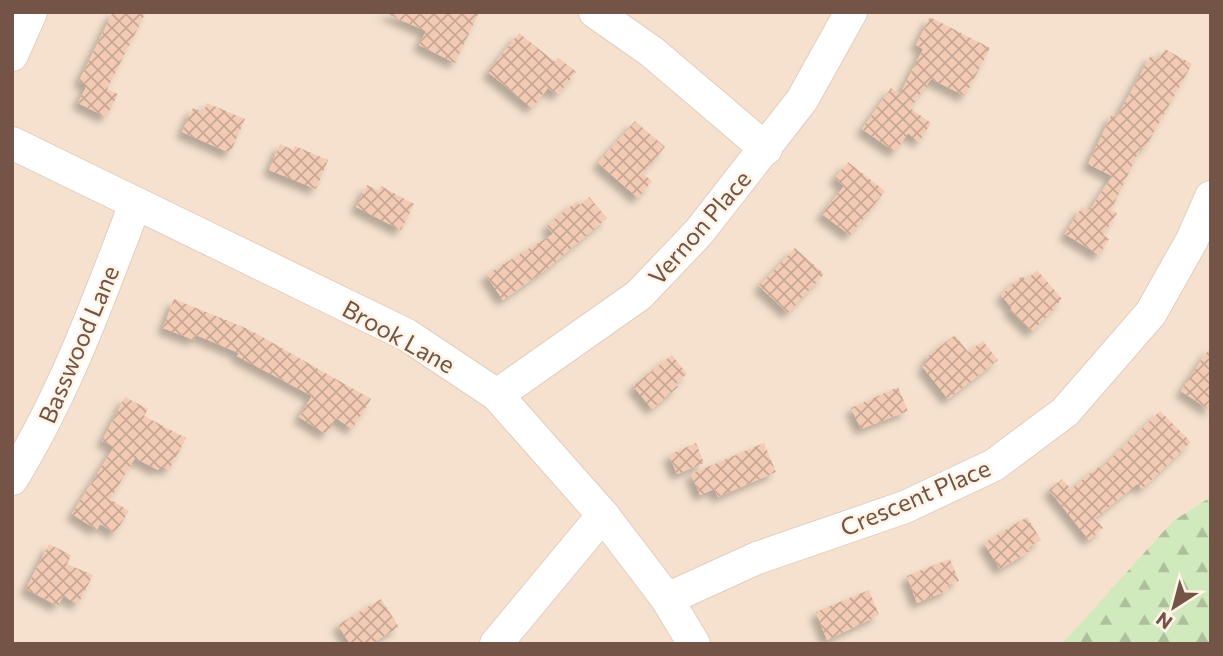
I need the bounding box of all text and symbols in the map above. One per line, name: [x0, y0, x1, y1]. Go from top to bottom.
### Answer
street label: Vernon Place: [642, 164, 756, 290]
street label: Basswood Lane: [32, 261, 124, 427]
street label: Brook Lane: [338, 293, 460, 379]
street label: Crescent Place: [836, 452, 994, 542]
north arrow: [1139, 572, 1209, 642]
text: N: [1151, 608, 1176, 635]

